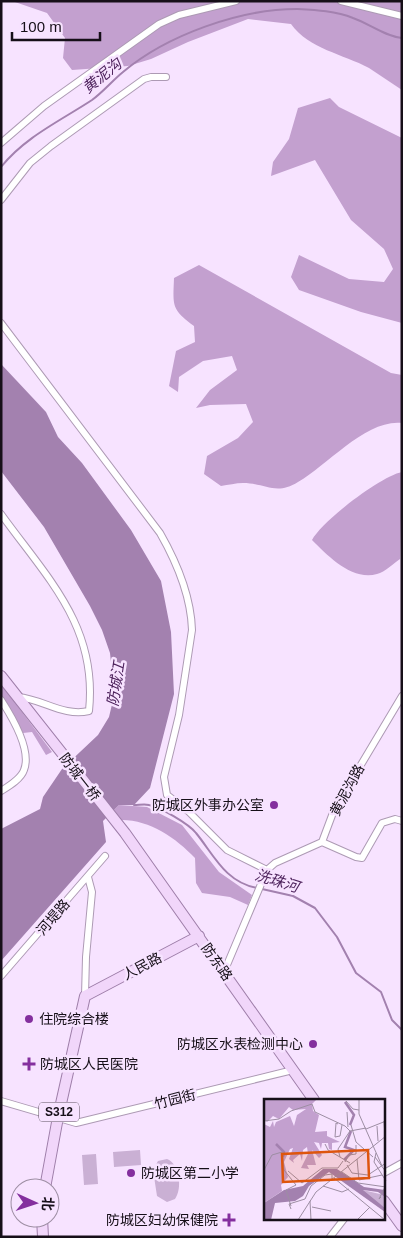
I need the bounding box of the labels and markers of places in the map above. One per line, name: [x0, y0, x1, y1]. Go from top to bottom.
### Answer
place label: 防城区外事办公室: [152, 797, 264, 813]
marker: 防城区外事办公室: [268, 799, 280, 811]
place label: 住院综合楼: [39, 1011, 109, 1027]
marker: 住院综合楼: [23, 1013, 35, 1025]
place label: 防城区水表检测中心: [177, 1036, 303, 1052]
marker: 防城区水表检测中心: [307, 1038, 319, 1050]
place label: 防城区人民医院: [40, 1056, 138, 1072]
marker: 防城区人民医院: [22, 1057, 36, 1071]
place label: 防城区第二小学: [141, 1165, 239, 1181]
marker: 防城区第二小学: [125, 1167, 137, 1179]
place label: 防城区妇幼保健院: [106, 1212, 218, 1228]
marker: 防城区妇幼保健院: [222, 1213, 236, 1227]

